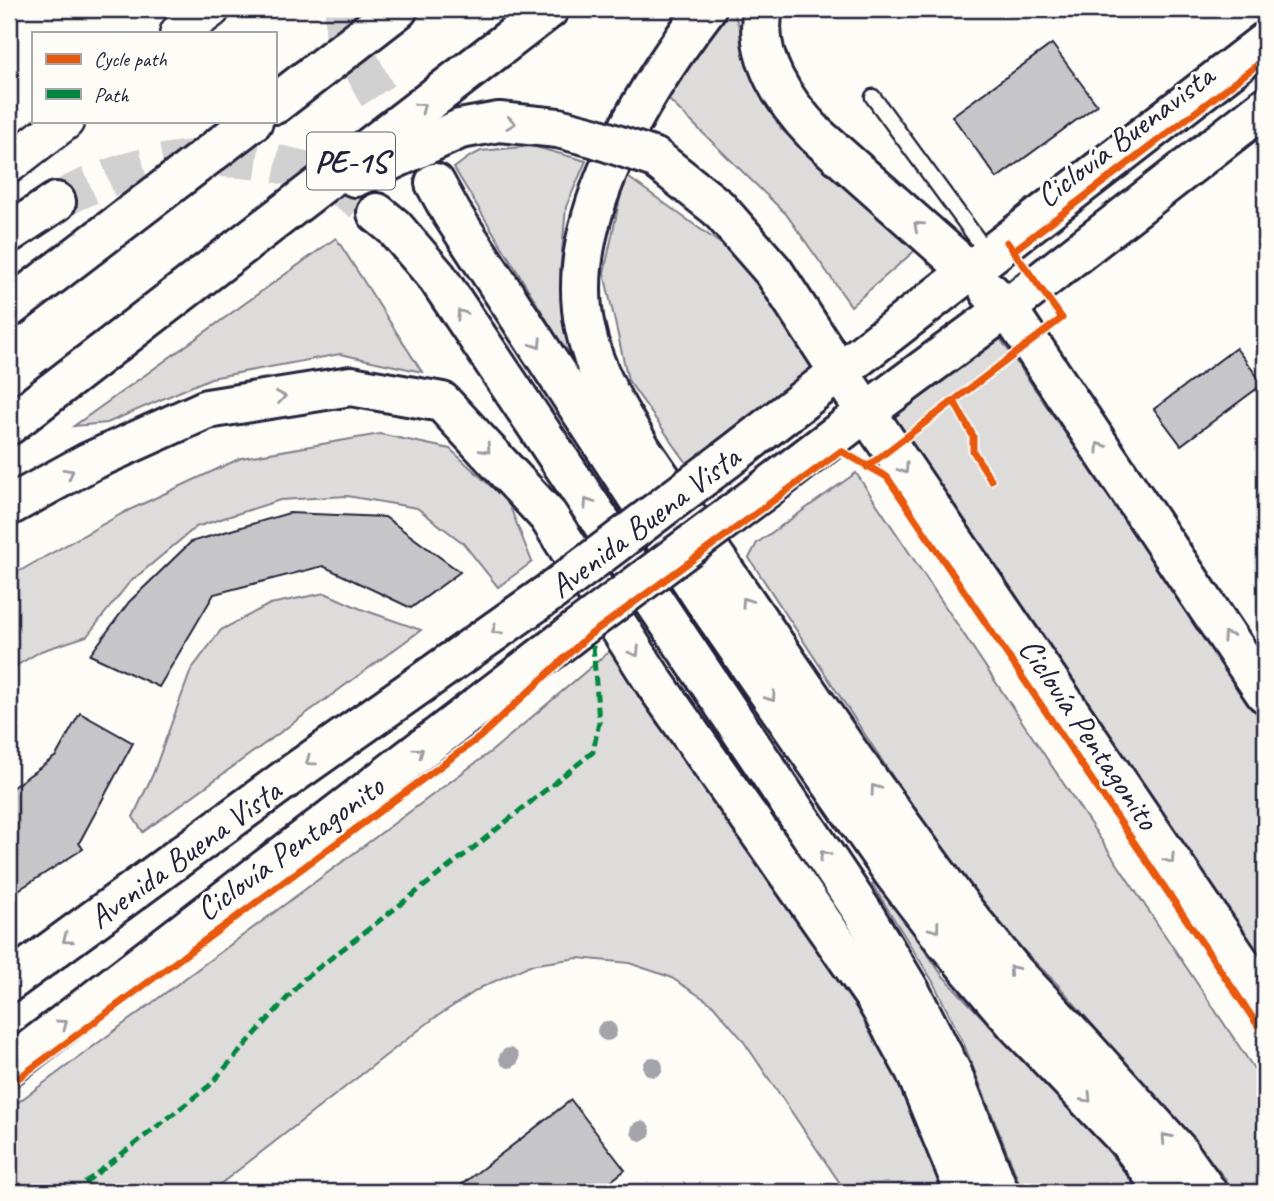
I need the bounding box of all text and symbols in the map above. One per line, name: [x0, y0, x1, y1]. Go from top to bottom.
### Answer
legend: [32, 32, 276, 122]
text: Cycle path: [94, 46, 167, 72]
street label: Ciclovía Buenavista: [1027, 54, 1224, 216]
text: Path: [94, 82, 130, 108]
one-way arrow: [413, 103, 426, 116]
one-way arrow: [506, 115, 517, 130]
road number: PE-1S: [307, 132, 395, 190]
one-way arrow: [913, 222, 926, 234]
one-way arrow: [457, 309, 470, 322]
one-way arrow: [529, 336, 541, 349]
one-way arrow: [275, 390, 287, 405]
street label: Avenida Buena Vista: [541, 435, 750, 607]
one-way arrow: [478, 441, 490, 454]
one-way arrow: [1096, 442, 1109, 455]
one-way arrow: [896, 461, 908, 474]
one-way arrow: [61, 468, 74, 481]
one-way arrow: [583, 497, 596, 510]
one-way arrow: [741, 597, 754, 610]
one-way arrow: [491, 622, 504, 634]
street label: Ciclovía Pentagonito: [1010, 630, 1170, 839]
one-way arrow: [1223, 631, 1235, 644]
one-way arrow: [626, 644, 639, 657]
one-way arrow: [763, 689, 776, 702]
one-way arrow: [411, 747, 423, 760]
one-way arrow: [305, 753, 318, 765]
street label: Ciclovía Pentagonito: [187, 765, 393, 930]
street label: Avenida Buena Vista: [80, 769, 290, 938]
one-way arrow: [871, 784, 883, 797]
one-way arrow: [819, 849, 832, 862]
one-way arrow: [1162, 851, 1174, 864]
one-way arrow: [927, 920, 940, 933]
one-way arrow: [62, 931, 75, 943]
one-way arrow: [1009, 965, 1021, 978]
one-way arrow: [55, 1020, 68, 1033]
one-way arrow: [1078, 1089, 1091, 1102]
one-way arrow: [1162, 1133, 1174, 1146]

